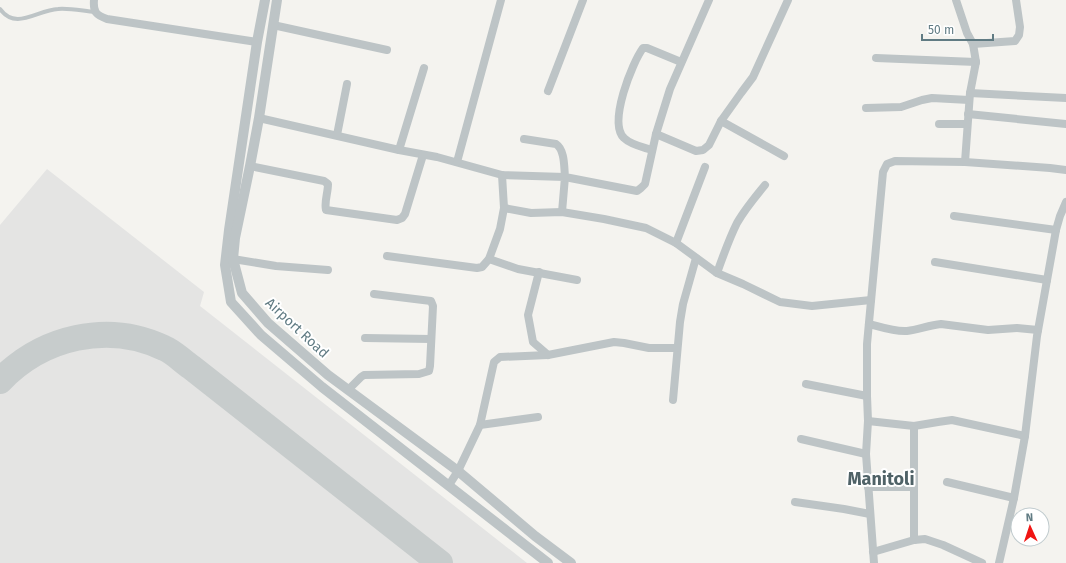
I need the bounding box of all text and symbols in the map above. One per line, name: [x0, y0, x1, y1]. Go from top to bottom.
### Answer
scale bar: [922, 16, 993, 42]
text: 50 m: [928, 23, 954, 37]
street label: Airport Road: [262, 294, 332, 362]
district label: Manitoli: [847, 468, 915, 490]
north arrow: [1010, 507, 1050, 547]
text: N: [1026, 511, 1033, 524]

